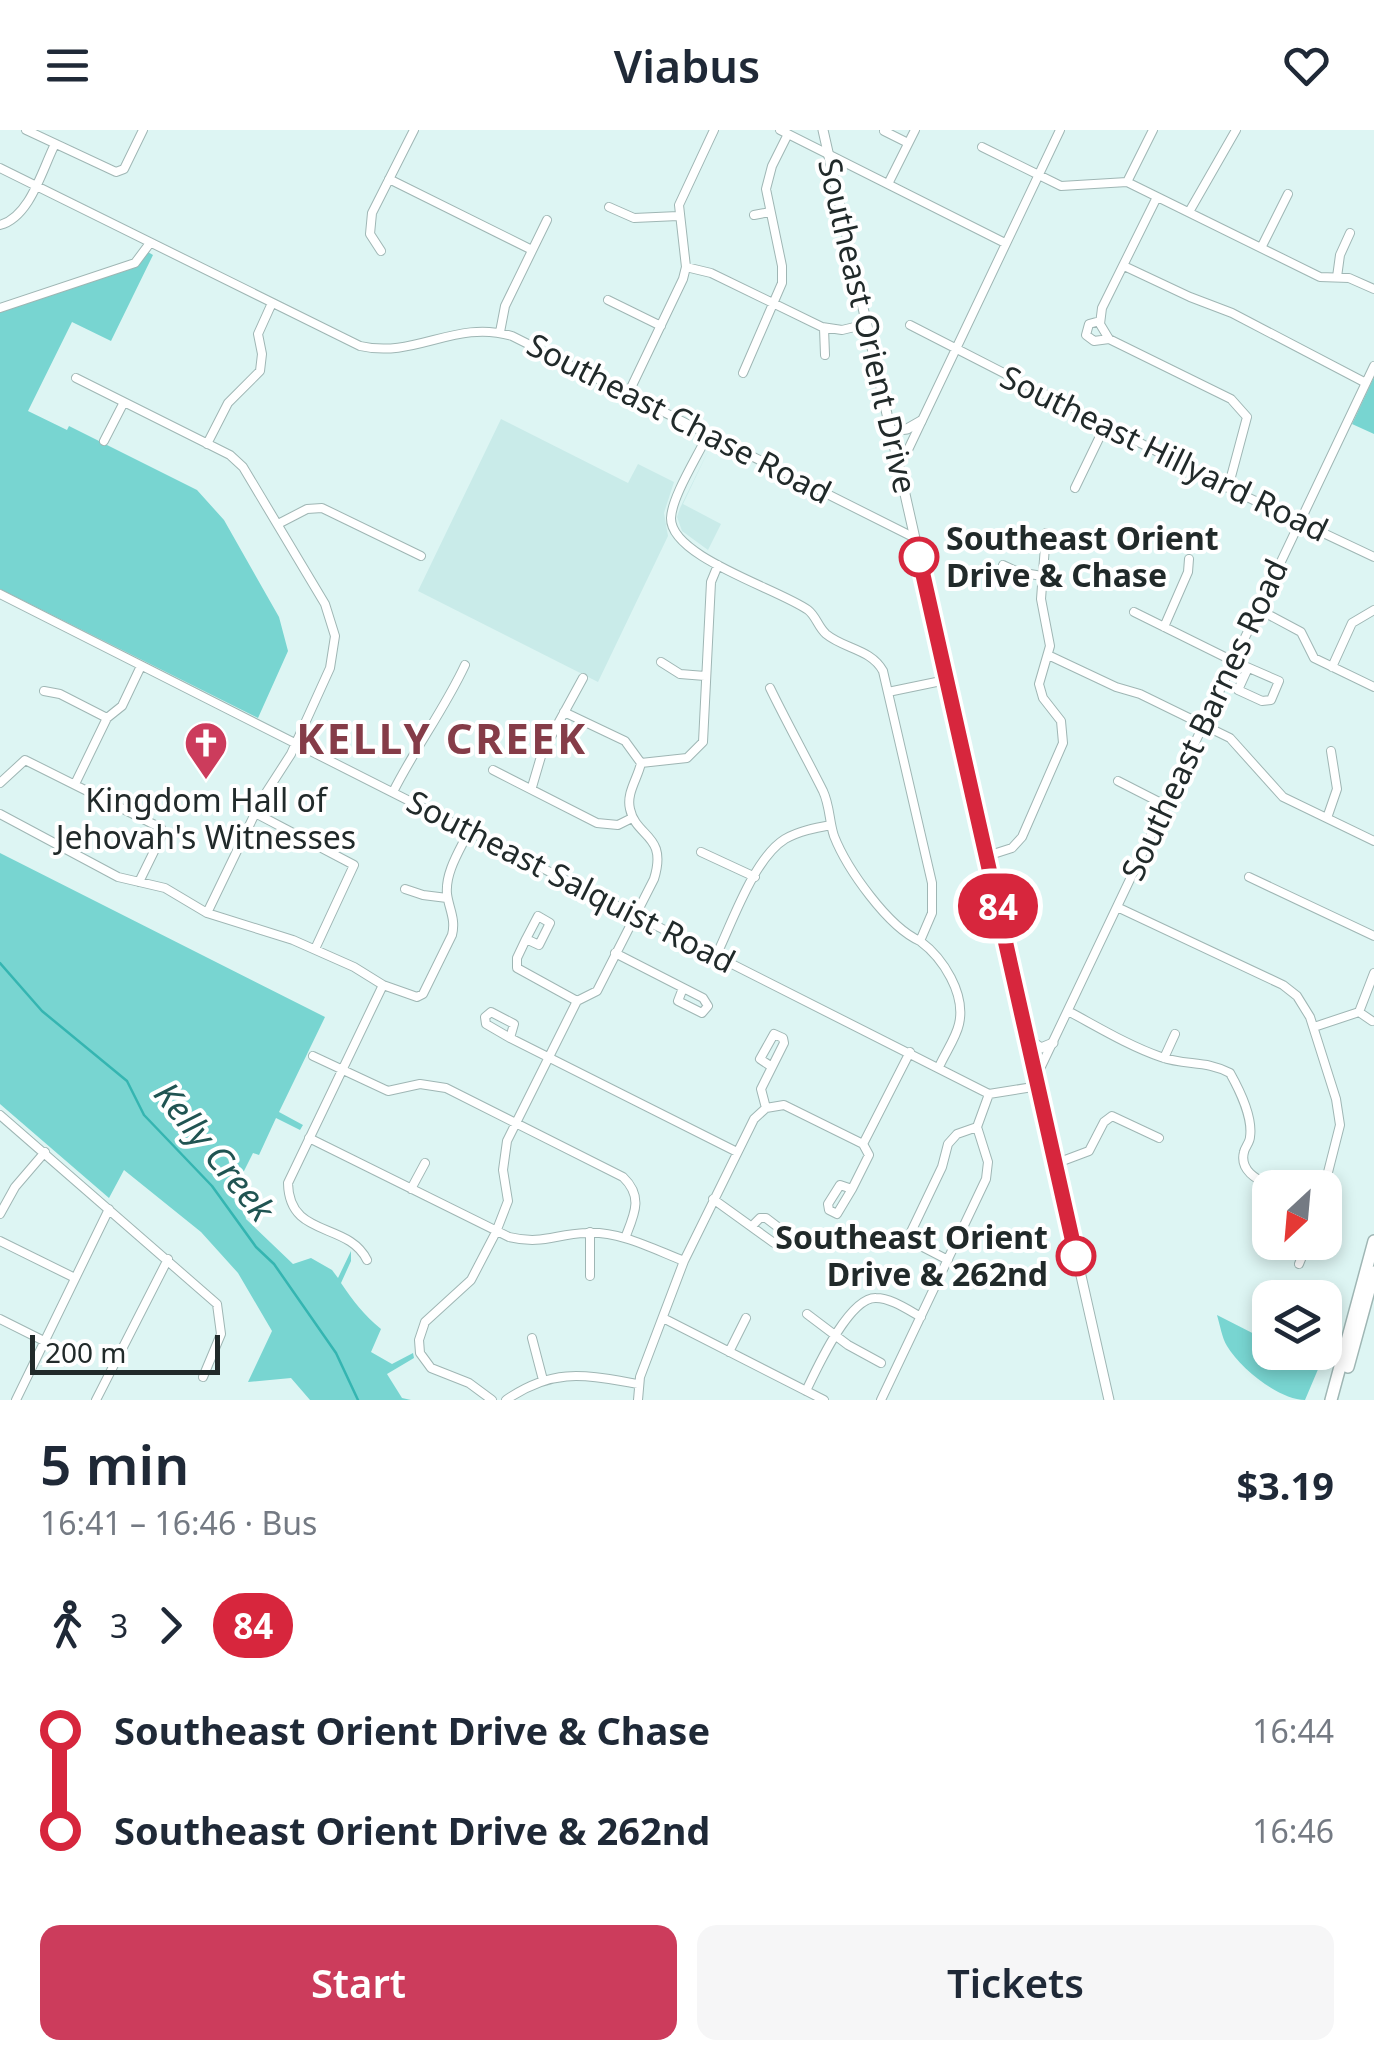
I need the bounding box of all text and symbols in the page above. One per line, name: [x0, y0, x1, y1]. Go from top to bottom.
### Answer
text: Viabus: [614, 35, 760, 96]
icon: menu: [40, 38, 95, 93]
icon: heart: [1279, 38, 1334, 93]
street label: Southeast Orient Drive: [809, 154, 928, 497]
street label: Southeast Chase Road: [520, 322, 839, 513]
street label: Southeast Hillyard Road: [994, 355, 1336, 551]
place label: Southeast Orient Drive & Chase: [946, 516, 1219, 596]
marker: Southeast Orient Drive & Chase: [900, 538, 938, 576]
street label: Southeast Barnes Road: [1110, 552, 1297, 887]
district label: KELLY CREEK: [296, 709, 588, 766]
church icon: Kingdom Hall of Jehovah's Witnesses: [183, 720, 229, 781]
place label: Kingdom Hall of Jehovah's Witnesses: [53, 778, 356, 858]
street label: Southeast Salquist Road: [400, 779, 743, 982]
line badge: 84: [953, 874, 1043, 938]
text: 84: [978, 883, 1018, 930]
water label: Kelly Creek: [144, 1072, 287, 1232]
north arrow: [1252, 1170, 1342, 1260]
map controls: [1252, 1170, 1342, 1370]
place label: Southeast Orient Drive & 262nd: [775, 1215, 1048, 1295]
marker: Southeast Orient Drive & 262nd: [1057, 1237, 1095, 1275]
button: layers: [1252, 1280, 1342, 1370]
scale bar: [30, 1330, 220, 1374]
text: 200 m: [45, 1333, 127, 1371]
text: 5 min: [40, 1426, 189, 1501]
text: $3.19: [1236, 1459, 1334, 1511]
text: 16:41 – 16:46 · Bus: [40, 1501, 317, 1544]
icon: walk: [40, 1598, 95, 1653]
icon: forward: [143, 1598, 198, 1653]
text: 84: [233, 1602, 273, 1649]
text: 3: [110, 1604, 128, 1647]
text: Southeast Orient Drive & Chase: [114, 1704, 710, 1756]
text: 16:44: [1252, 1709, 1334, 1752]
text: Southeast Orient Drive & 262nd: [114, 1804, 710, 1856]
text: 16:46: [1252, 1809, 1334, 1852]
button: Start: [40, 1925, 677, 2040]
button: Tickets: [697, 1925, 1334, 2040]

